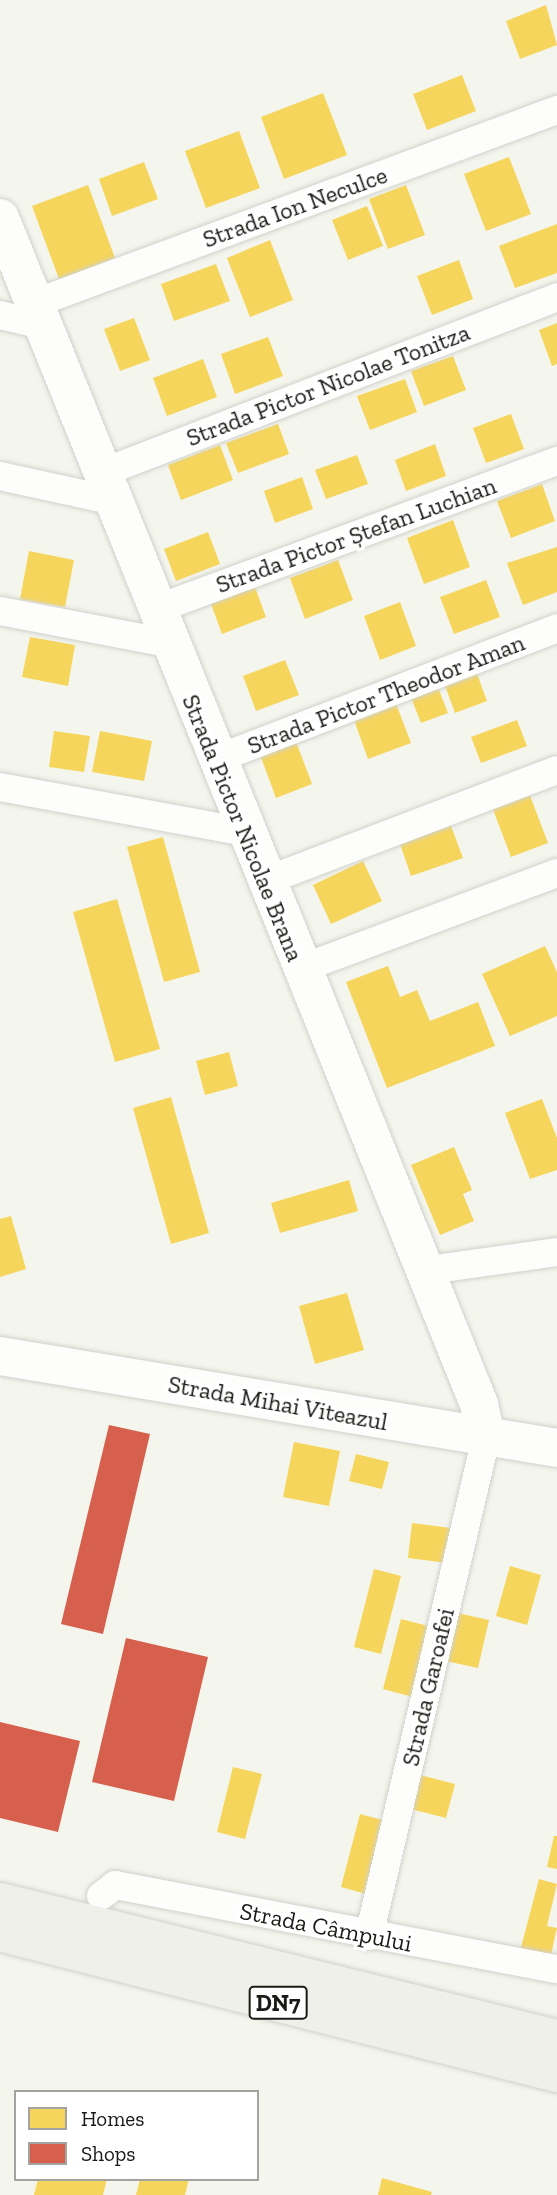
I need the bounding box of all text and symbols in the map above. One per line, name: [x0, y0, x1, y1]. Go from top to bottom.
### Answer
street label: Strada Ion Neculce: [199, 160, 391, 254]
street label: Strada Pictor Nicolae Tonitza: [182, 317, 474, 453]
street label: Strada Pictor Ștefan Luchian: [212, 471, 500, 599]
street label: Strada Pictor Theodor Aman: [242, 627, 530, 761]
street label: Strada Pictor Nicolae Brana: [176, 690, 310, 966]
street label: Strada Mihai Viteazul: [166, 1369, 390, 1437]
street label: Strada Garoafei: [396, 1605, 460, 1769]
street label: Strada Câmpului: [238, 1896, 414, 1958]
road number: DN7: [248, 1984, 308, 2022]
legend: [14, 2090, 259, 2181]
text: Homes: [81, 2106, 144, 2131]
text: Shops: [81, 2141, 135, 2166]

